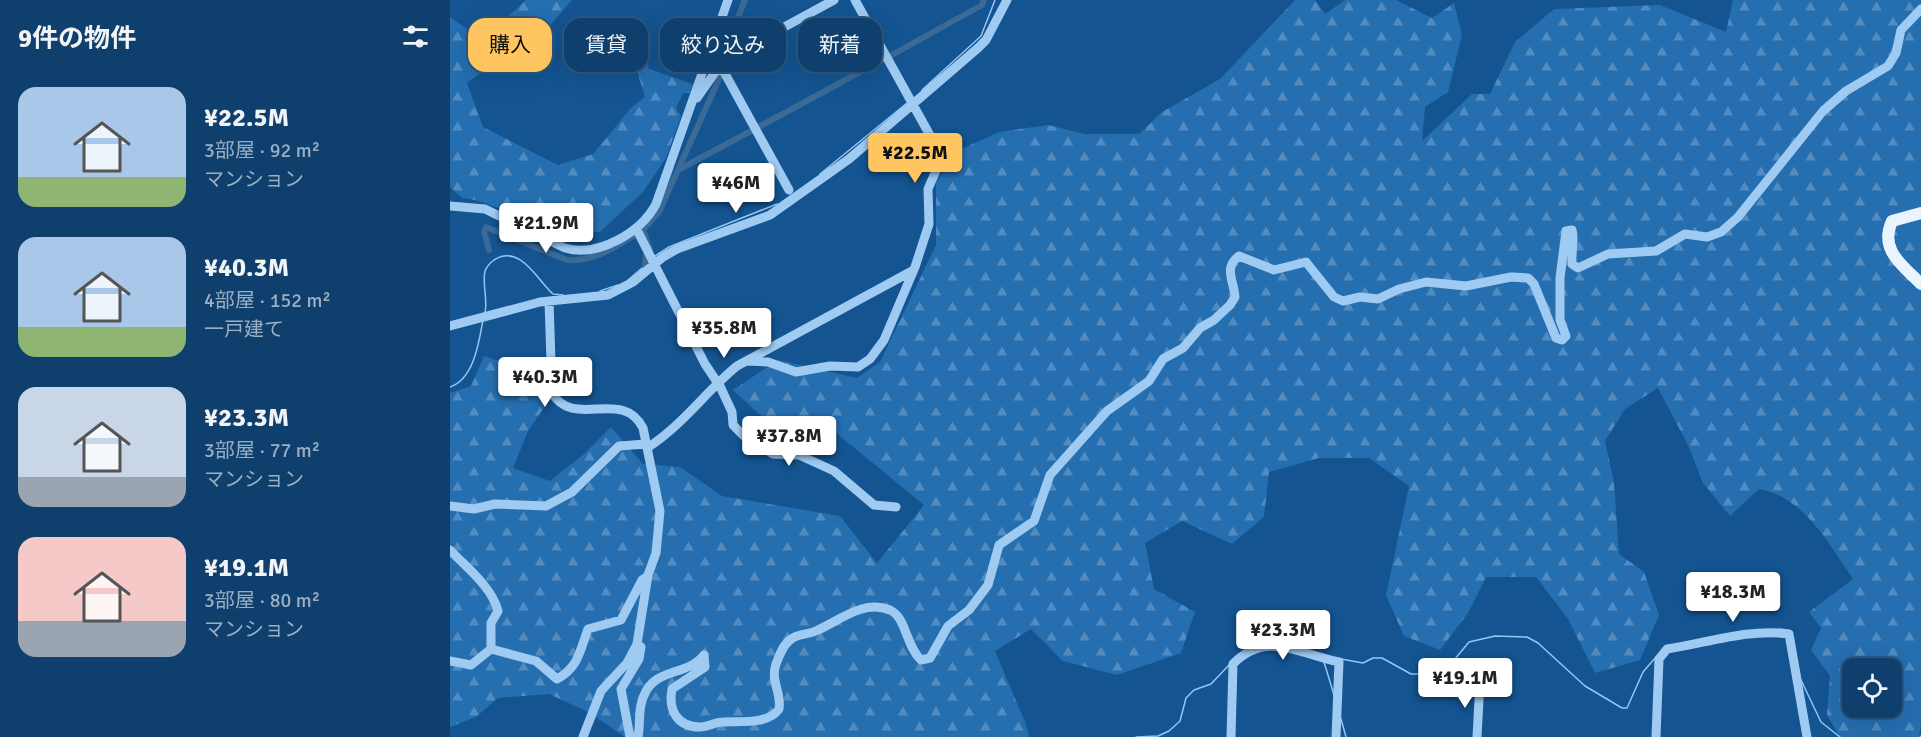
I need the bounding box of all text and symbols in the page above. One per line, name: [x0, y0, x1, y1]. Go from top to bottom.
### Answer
chip: 購入: [468, 18, 552, 72]
chip: 賃貸: [564, 18, 648, 72]
chip: 絞り込み: [660, 18, 786, 72]
chip: 新着: [798, 18, 882, 72]
icon: filters: [399, 20, 432, 53]
text: 9件の物件: [18, 23, 136, 55]
text: ¥22.5M: [204, 102, 289, 134]
icon: home: [66, 111, 138, 183]
pin: ¥22.5M: [866, 133, 964, 184]
text: 3部屋 · 92 m²: [204, 138, 320, 163]
text: ¥22.5M: [882, 140, 948, 165]
pin: ¥46M: [700, 163, 772, 214]
text: マンション: [204, 167, 304, 192]
text: ¥46M: [711, 170, 761, 195]
pin: ¥21.9M: [497, 203, 595, 254]
text: ¥21.9M: [513, 210, 579, 235]
text: ¥40.3M: [204, 252, 289, 284]
icon: home: [66, 261, 138, 333]
text: 4部屋 · 152 m²: [204, 288, 331, 313]
pin: ¥35.8M: [675, 308, 773, 359]
text: ¥35.8M: [691, 315, 757, 340]
text: 一戸建て: [204, 317, 284, 342]
pin: ¥40.3M: [496, 357, 594, 408]
text: ¥40.3M: [512, 364, 578, 389]
text: ¥23.3M: [204, 402, 289, 434]
icon: home: [66, 411, 138, 483]
pin: ¥37.8M: [740, 416, 838, 467]
text: ¥37.8M: [756, 423, 822, 448]
text: 3部屋 · 77 m²: [204, 438, 320, 463]
text: マンション: [204, 467, 304, 492]
text: ¥19.1M: [204, 552, 289, 584]
icon: home: [66, 561, 138, 633]
pin: ¥18.3M: [1684, 572, 1782, 623]
text: ¥18.3M: [1700, 579, 1766, 604]
text: 3部屋 · 80 m²: [204, 588, 320, 613]
pin: ¥23.3M: [1234, 610, 1332, 661]
text: マンション: [204, 617, 304, 642]
text: ¥23.3M: [1250, 617, 1316, 642]
pin: ¥19.1M: [1416, 658, 1514, 709]
map controls: [1842, 658, 1902, 718]
button: locate: [1842, 658, 1902, 718]
text: ¥19.1M: [1432, 665, 1498, 690]

